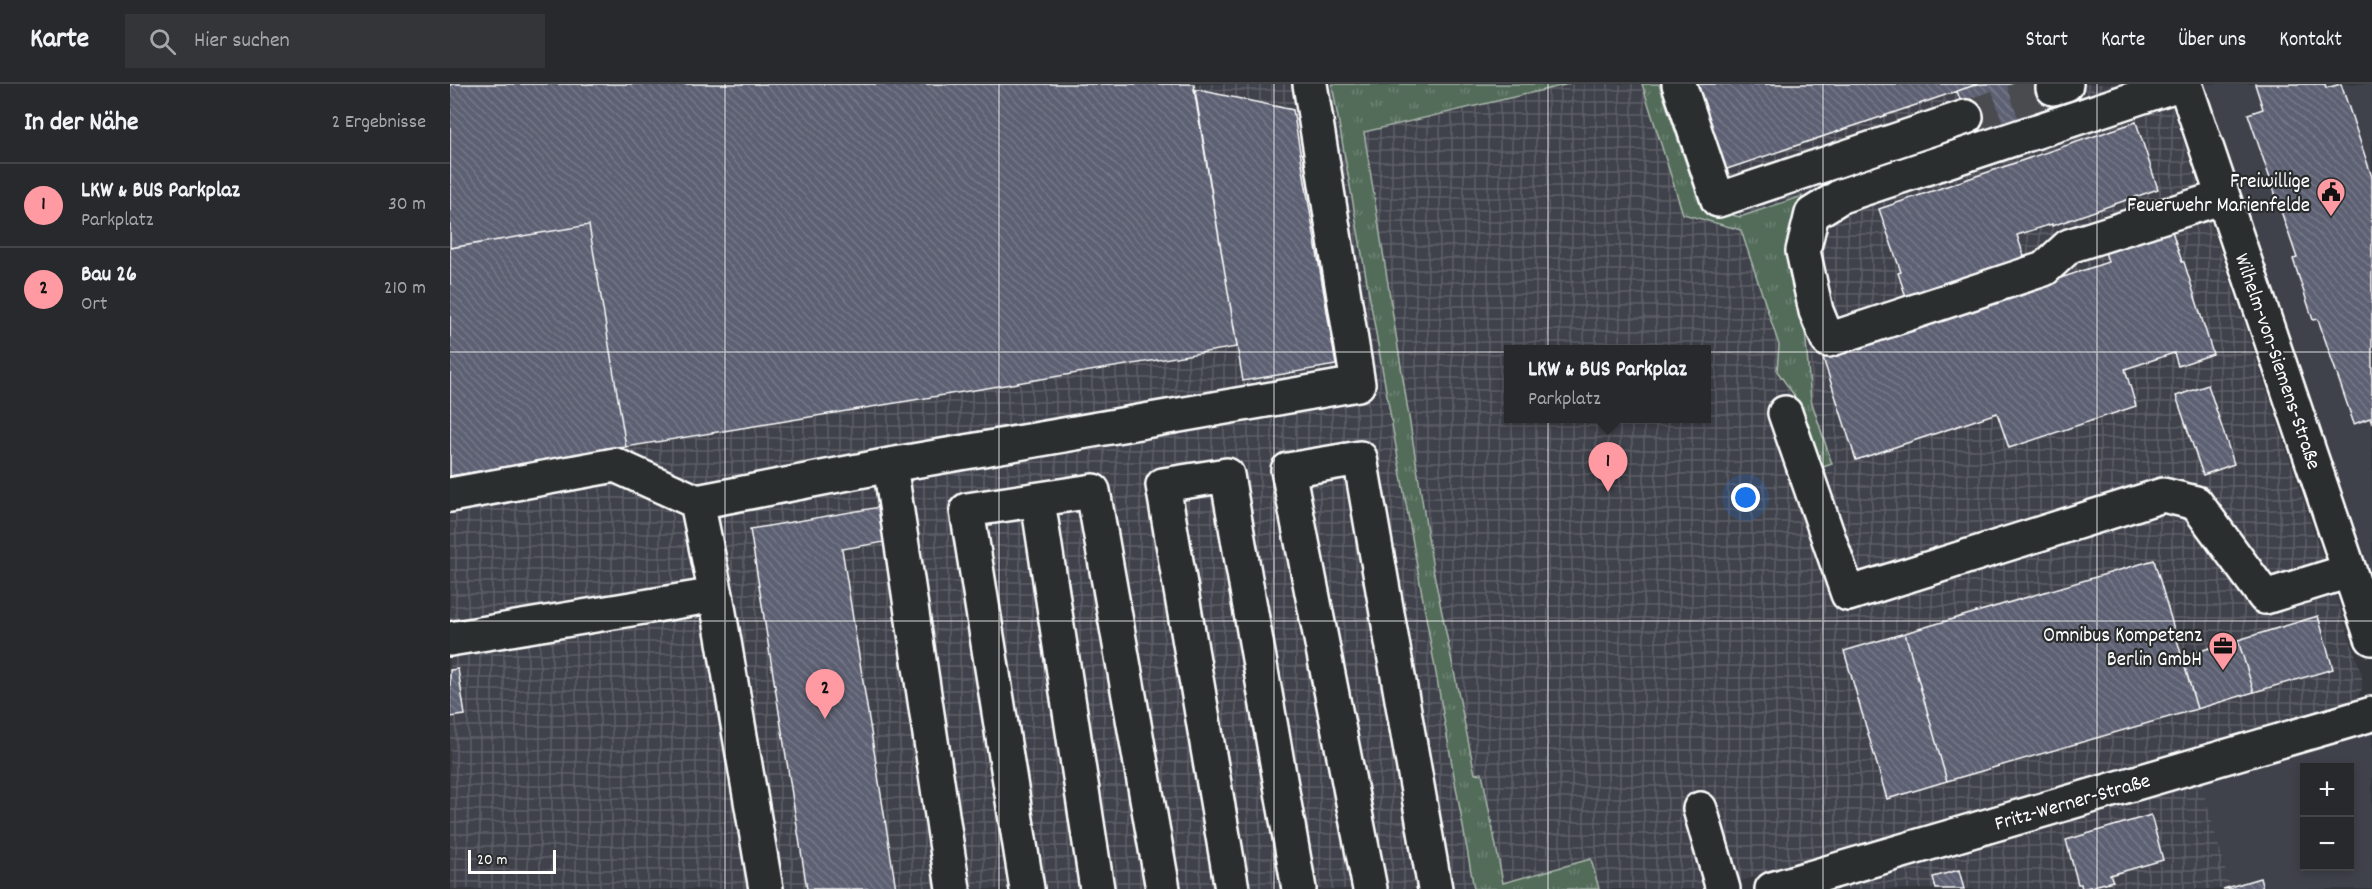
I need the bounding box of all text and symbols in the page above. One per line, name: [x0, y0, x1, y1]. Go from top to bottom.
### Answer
search box: [125, 14, 545, 68]
text: Karte: [30, 21, 89, 61]
icon: search: [146, 25, 179, 58]
text: Hier suchen: [194, 26, 290, 57]
text: Start: [2026, 26, 2068, 56]
text: Karte: [2101, 26, 2145, 56]
text: Über uns: [2178, 26, 2246, 56]
text: Kontakt: [2279, 26, 2342, 56]
text: In der Nähe: [24, 105, 138, 142]
text: 2 Ergebnisse: [331, 109, 426, 137]
place label: Freiwillige Feuerwehr Marienfelde: [2127, 168, 2310, 222]
text: LKW & BUS Parkplaz: [81, 176, 240, 207]
public building icon: Freiwillige Feuerwehr Marienfelde: [2315, 176, 2347, 218]
text: 1: [41, 191, 46, 219]
text: 30 m: [388, 191, 426, 219]
text: Parkplatz: [81, 207, 153, 235]
street label: Wilhelm-von-Siemens-Straße: [2225, 250, 2327, 474]
text: Bau 26: [81, 260, 137, 291]
text: 2: [39, 275, 48, 303]
text: 210 m: [384, 275, 426, 303]
text: Ort: [81, 291, 107, 319]
popup: [1504, 345, 1711, 423]
text: LKW & BUS Parkplaz: [1528, 355, 1687, 386]
text: Parkplatz: [1528, 386, 1600, 414]
pin: 1: [1588, 442, 1628, 492]
your location: [1731, 483, 1760, 512]
place label: Omnibus Kompetenz Berlin GmbH: [2043, 622, 2202, 676]
office icon: Omnibus Kompetenz Berlin GmbH: [2207, 630, 2239, 672]
pin: 2: [806, 670, 844, 719]
map controls: [2300, 763, 2354, 871]
button: +: [2300, 763, 2354, 817]
street label: Fritz-Werner-Straße: [1991, 767, 2154, 840]
button: −: [2300, 817, 2354, 871]
scale bar: [468, 847, 556, 874]
text: 20 m: [477, 849, 507, 872]

